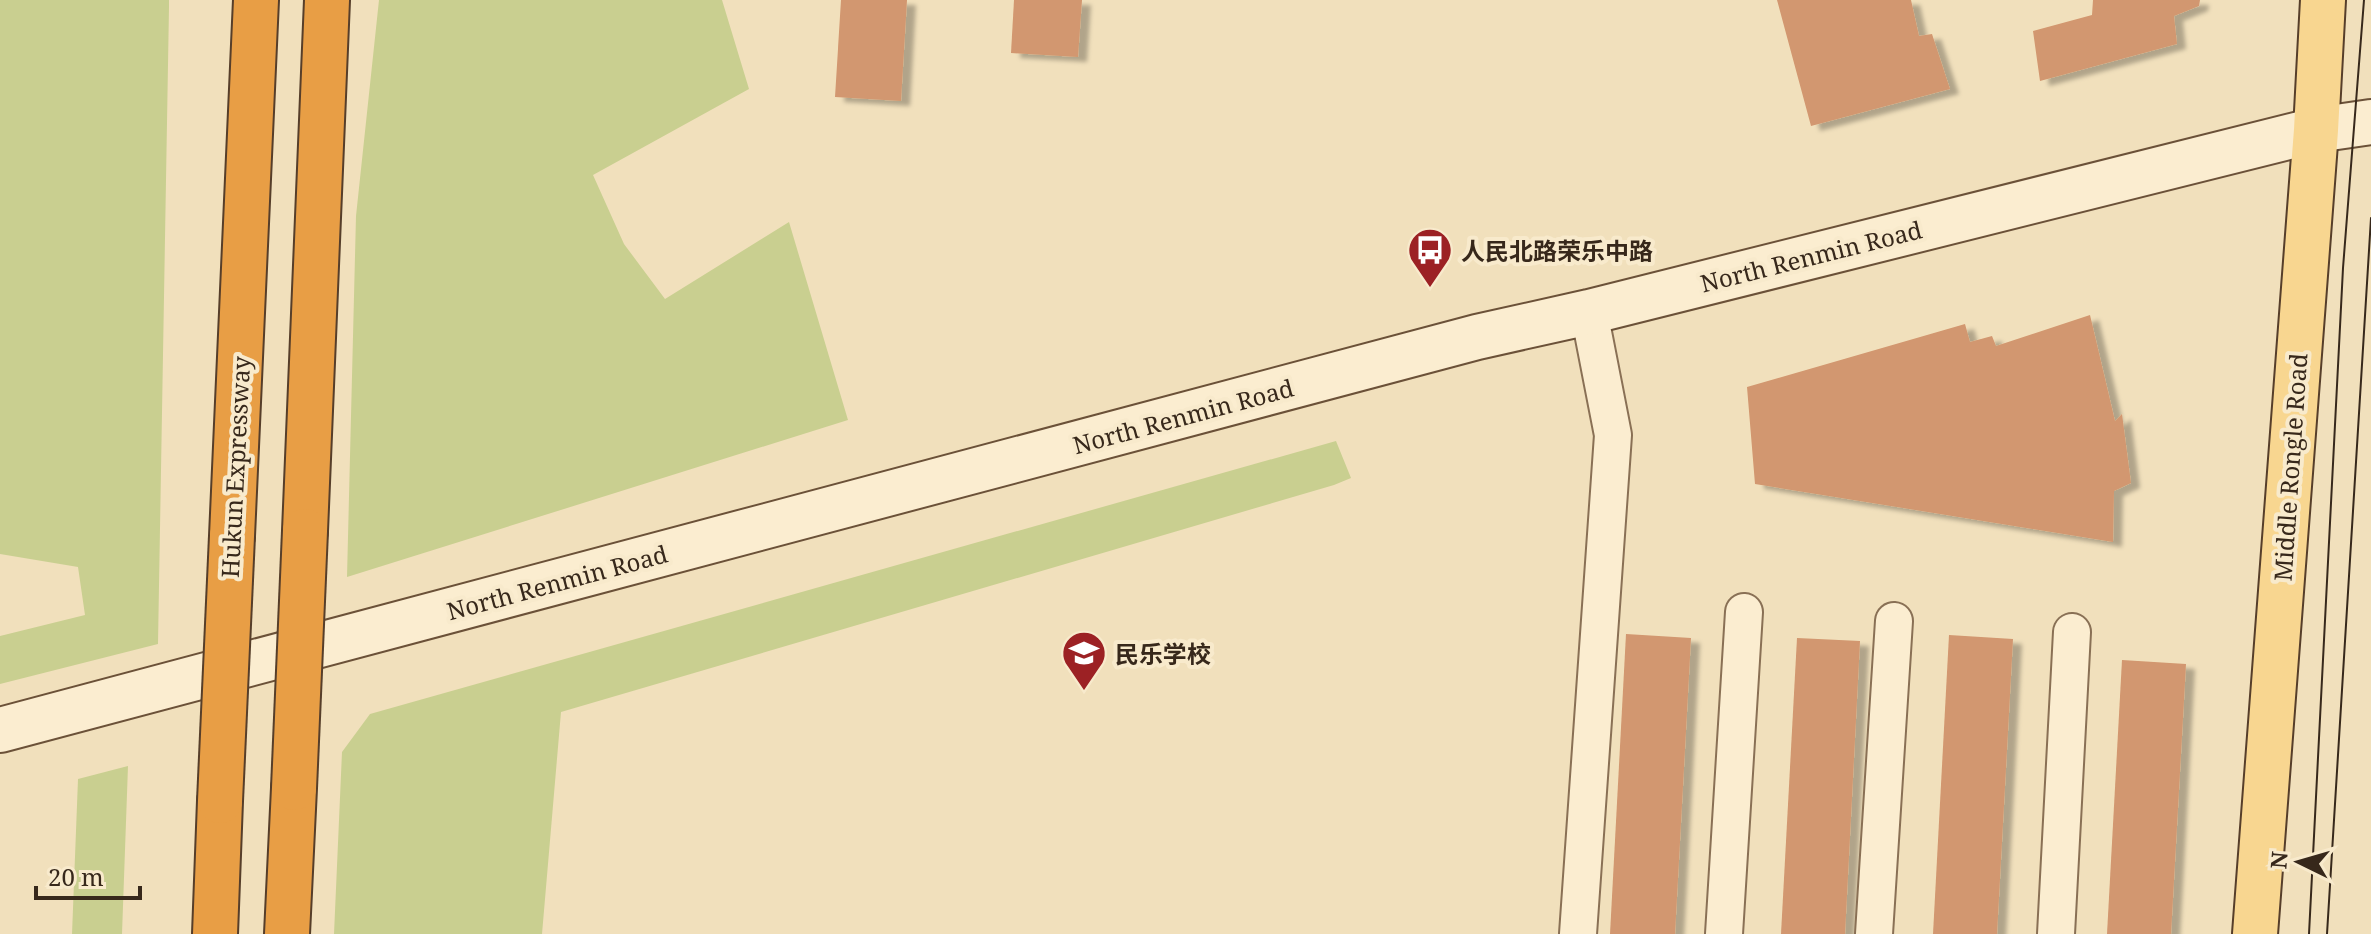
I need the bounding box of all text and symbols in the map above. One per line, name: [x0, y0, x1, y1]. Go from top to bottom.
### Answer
street label: North Renmin Road: [1697, 212, 1926, 300]
bus stop icon: 人民北路荣乐中路: [1406, 226, 1454, 289]
place label: 人民北路荣乐中路: [1461, 234, 1653, 267]
street label: Middle Rongle Road: [2266, 352, 2314, 582]
street label: Hukun Expressway: [213, 355, 257, 579]
street label: North Renmin Road: [1069, 371, 1297, 461]
street label: North Renmin Road: [443, 537, 671, 627]
school or university icon: 民乐学校: [1060, 629, 1108, 692]
place label: 民乐学校: [1115, 637, 1211, 670]
north arrow: [2259, 822, 2339, 902]
scale bar: [36, 850, 140, 900]
text: N: [2262, 850, 2294, 870]
text: 20 m: [48, 860, 104, 893]

